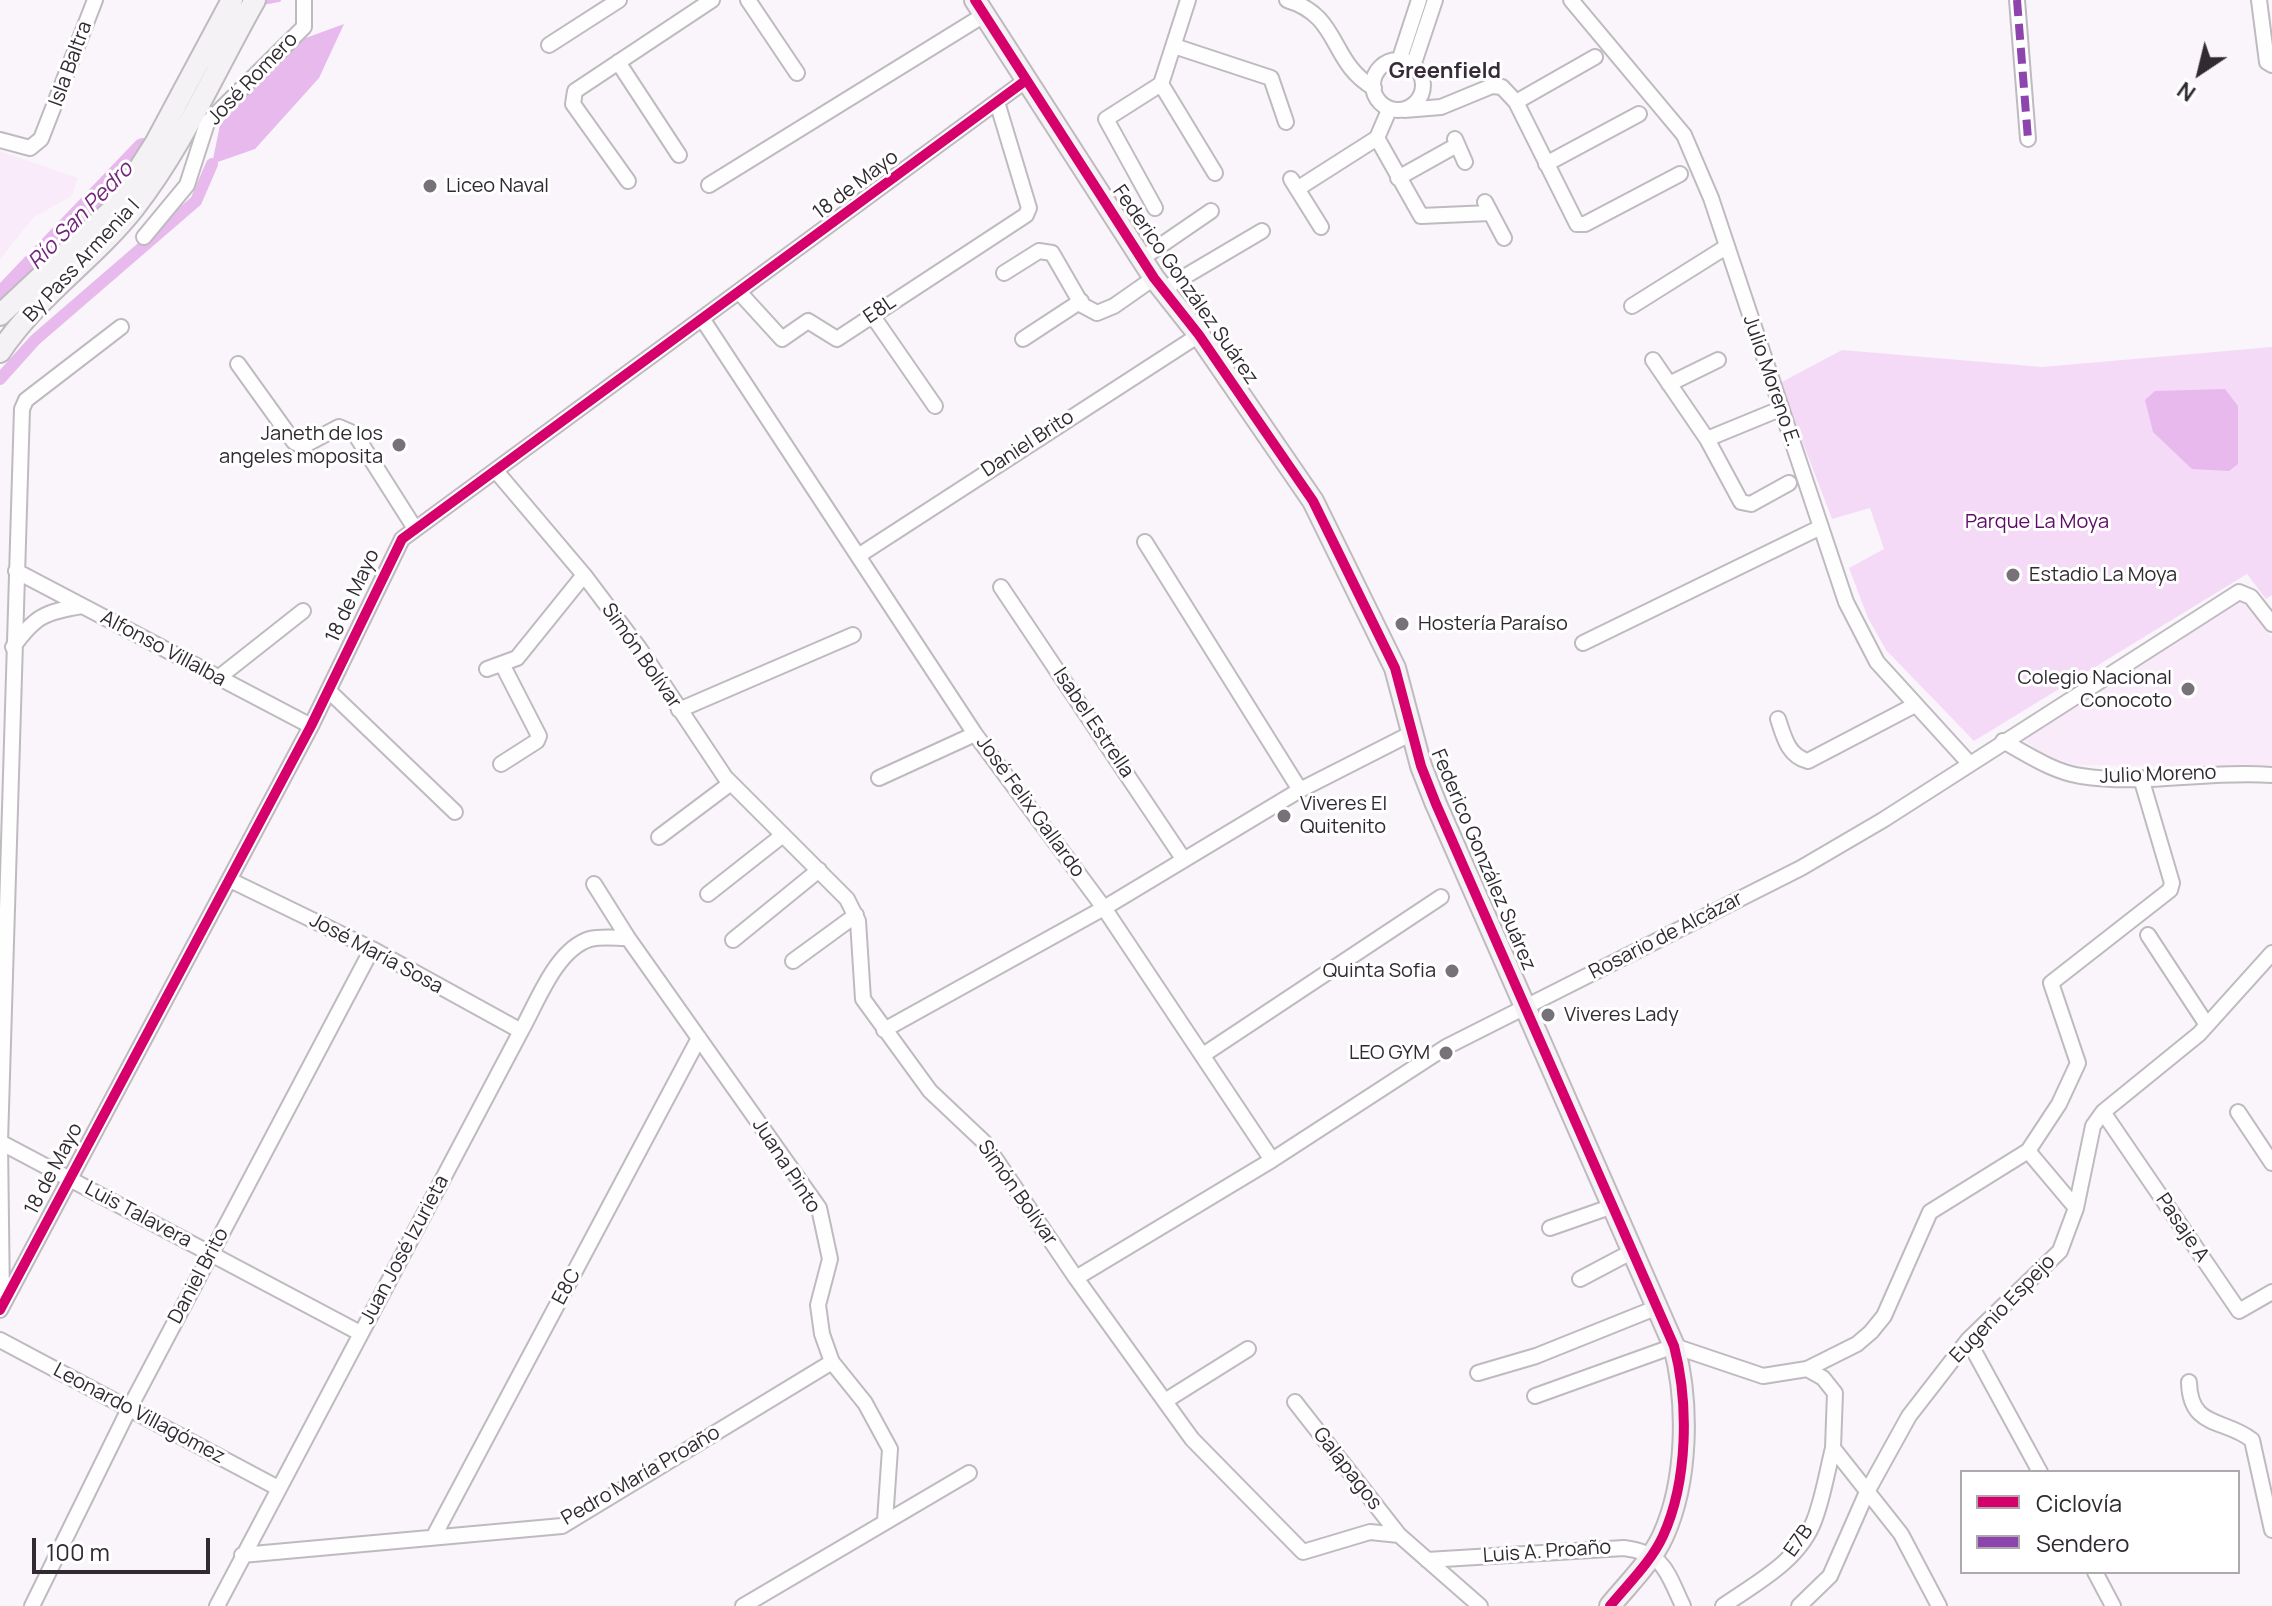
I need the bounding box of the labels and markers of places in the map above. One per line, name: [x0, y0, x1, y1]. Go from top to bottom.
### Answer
place label: Liceo Naval: [446, 174, 549, 198]
marker: Liceo Naval: [421, 177, 439, 195]
place label: Janeth de los angeles moposita: [219, 422, 383, 469]
marker: Janeth de los angeles moposita: [390, 436, 408, 454]
place label: Estadio La Moya: [2029, 563, 2177, 587]
marker: Estadio La Moya: [2004, 566, 2022, 584]
place label: Hostería Paraíso: [1418, 612, 1568, 636]
marker: Hostería Paraíso: [1393, 615, 1411, 633]
place label: Colegio Nacional Conocoto: [2017, 666, 2172, 713]
marker: Colegio Nacional Conocoto: [2179, 680, 2197, 698]
place label: Viveres El Quitenito: [1300, 792, 1387, 839]
marker: Viveres El Quitenito: [1275, 807, 1293, 825]
place label: Quinta Sofia: [1323, 959, 1436, 983]
marker: Quinta Sofia: [1443, 962, 1461, 980]
place label: Viveres Lady: [1564, 1003, 1679, 1027]
marker: Viveres Lady: [1539, 1006, 1557, 1024]
place label: LEO GYM: [1349, 1041, 1430, 1065]
marker: LEO GYM: [1437, 1044, 1455, 1062]

